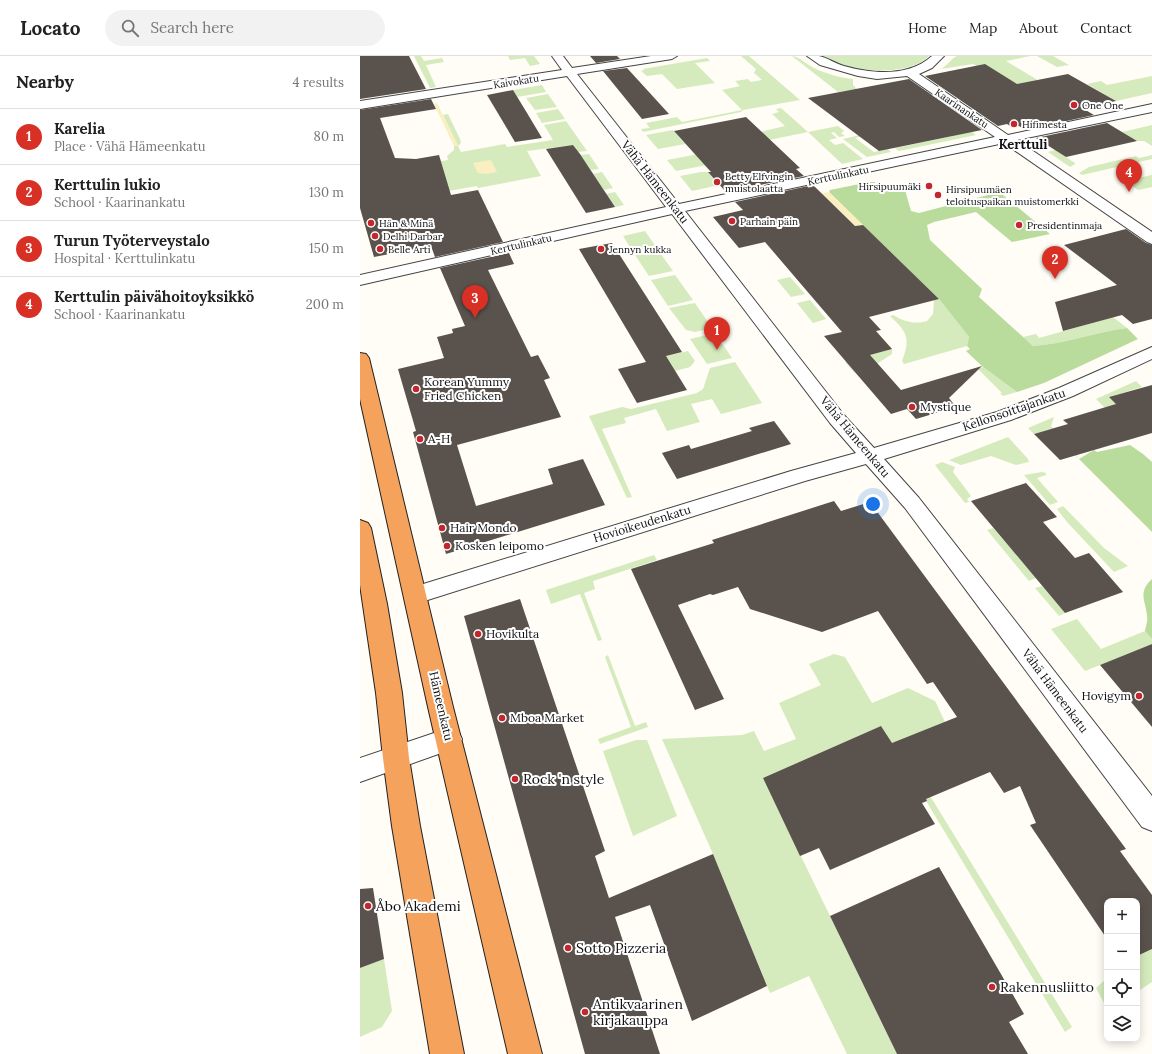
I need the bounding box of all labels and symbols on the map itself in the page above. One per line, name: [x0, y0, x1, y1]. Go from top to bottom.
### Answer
street label: Kaivokatu: [492, 71, 540, 92]
street label: Kaarinankatu: [932, 86, 991, 131]
place label: One One: [1082, 99, 1124, 112]
marker: One One: [1069, 100, 1079, 110]
place label: Hifimesta: [1022, 118, 1067, 131]
marker: Hifimesta: [1009, 119, 1019, 129]
street label: Vähä Hämeenkatu: [618, 136, 692, 226]
district label: Kerttuli: [998, 136, 1048, 153]
pin: 4: [1116, 159, 1142, 192]
street label: Kerttulinkatu: [806, 163, 870, 188]
place label: Betty Elfvingin muistolaatta: [725, 170, 793, 195]
marker: Betty Elfvingin muistolaatta: [712, 177, 722, 187]
place label: Hirsipuumäki: [859, 180, 921, 193]
marker: Hirsipuumäki: [924, 181, 934, 191]
place label: Hirsipuumäen teloituspaikan muistomerkki: [946, 183, 1079, 208]
marker: Hirsipuumäen teloituspaikan muistomerkki: [933, 190, 943, 200]
place label: Parhain päin: [740, 215, 798, 228]
marker: Parhain päin: [727, 216, 737, 226]
place label: Hän & Minä: [379, 217, 433, 230]
marker: Hän & Minä: [366, 218, 376, 228]
place label: Presidentinmaja: [1027, 219, 1102, 232]
marker: Presidentinmaja: [1014, 220, 1024, 230]
place label: Delhi Darbar: [383, 230, 443, 243]
marker: Delhi Darbar: [370, 231, 380, 241]
street label: Kerttulinkatu: [489, 231, 553, 258]
place label: Belle Arti: [388, 243, 431, 256]
place label: Jennyn kukka: [608, 243, 671, 256]
marker: Belle Arti: [375, 244, 385, 254]
marker: Jennyn kukka: [596, 244, 606, 254]
pin: 2: [1042, 246, 1068, 279]
pin: 3: [462, 285, 488, 318]
pin: 1: [704, 317, 730, 350]
place label: Korean Yummy Fried Chicken: [424, 374, 510, 403]
marker: Korean Yummy Fried Chicken: [411, 384, 421, 394]
street label: Kellonsoittajankatu: [960, 385, 1067, 434]
street label: Vähä Hämeenkatu: [817, 392, 894, 480]
place label: Mystique: [920, 399, 972, 414]
marker: Mystique: [907, 402, 917, 412]
place label: A-H: [427, 431, 450, 446]
marker: A-H: [415, 434, 425, 444]
your location: [863, 494, 883, 514]
street label: Hovioikeudenkatu: [591, 502, 692, 545]
place label: Hair Mondo: [450, 520, 517, 535]
marker: Hair Mondo: [437, 523, 447, 533]
place label: Kosken leipomo: [455, 538, 544, 553]
marker: Kosken leipomo: [442, 541, 452, 551]
place label: Hovikulta: [486, 626, 539, 641]
marker: Hovikulta: [473, 629, 483, 639]
street label: Vähä Hämeenkatu: [1018, 645, 1092, 736]
street label: Hämeenkatu: [426, 670, 457, 742]
place label: Hovigym: [1082, 688, 1131, 703]
marker: Hovigym: [1134, 691, 1144, 701]
place label: Mboa Market: [510, 710, 585, 725]
marker: Mboa Market: [497, 713, 507, 723]
place label: Rock 'n style: [523, 770, 605, 788]
marker: Rock 'n style: [510, 774, 520, 784]
place label: Åbo Akademi: [375, 897, 461, 915]
marker: Åbo Akademi: [363, 901, 373, 911]
place label: Sotto Pizzeria: [576, 939, 666, 957]
marker: Sotto Pizzeria: [563, 943, 573, 953]
place label: Rakennusliitto: [1000, 978, 1094, 996]
marker: Rakennusliitto: [987, 982, 997, 992]
place label: Antikvaarinen kirjakauppa: [592, 995, 683, 1029]
marker: Antikvaarinen kirjakauppa: [580, 1007, 590, 1017]

